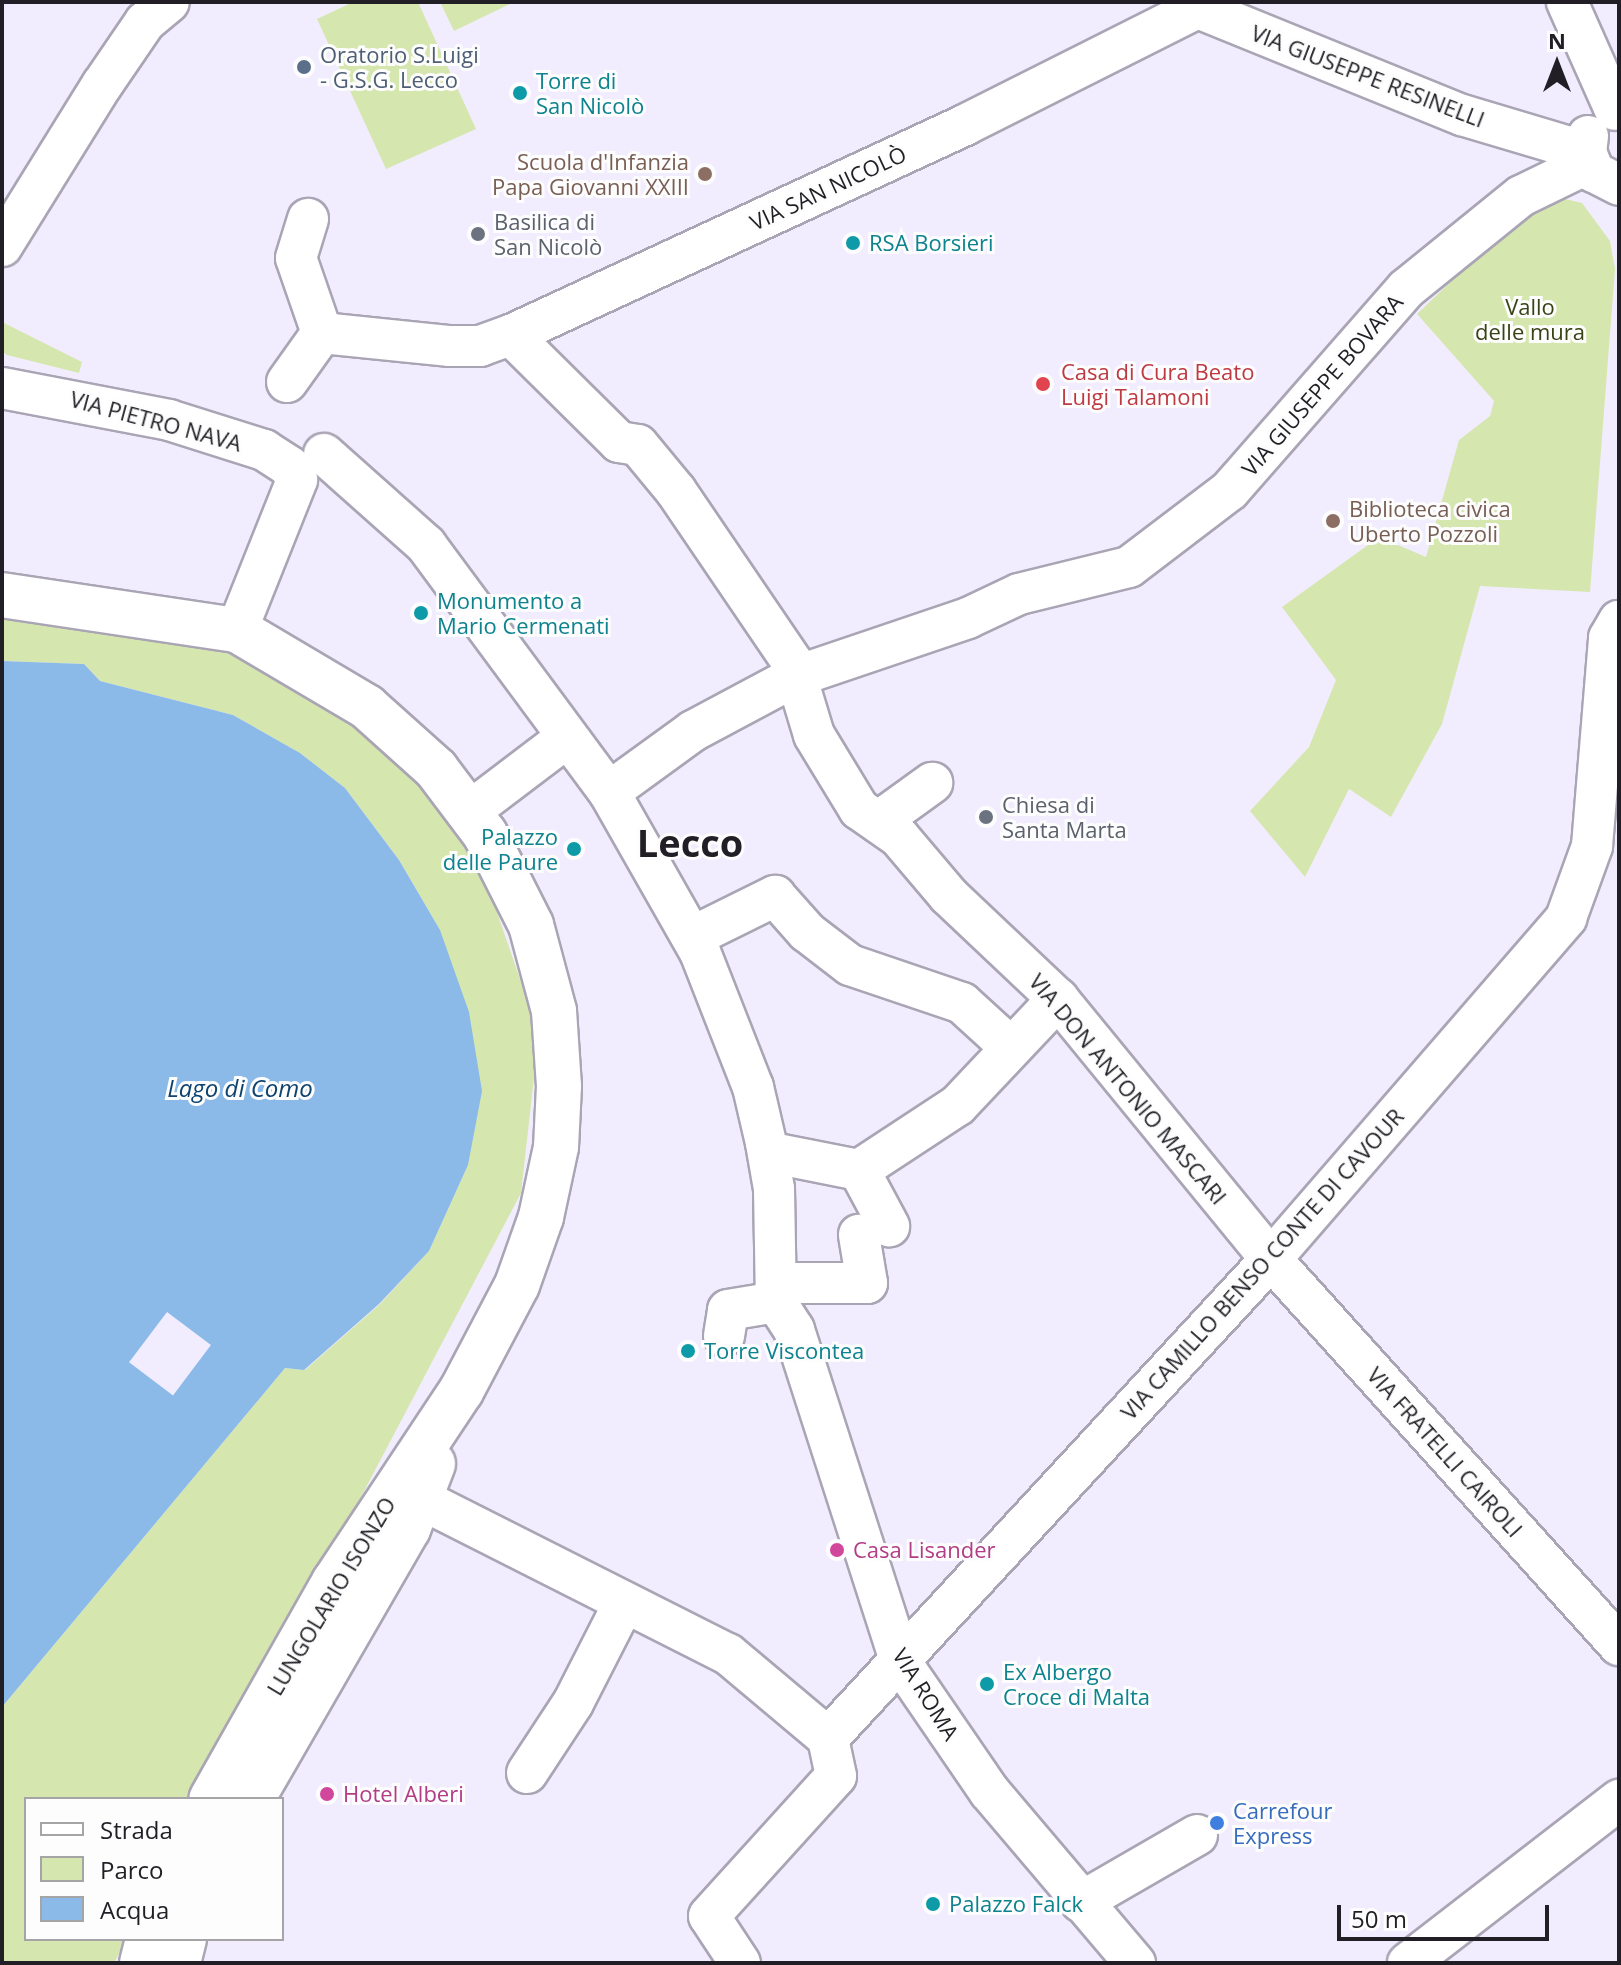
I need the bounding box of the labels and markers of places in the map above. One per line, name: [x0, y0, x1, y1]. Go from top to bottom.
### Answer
place label: Oratorio S.Luigi - G.S.G. Lecco: [320, 41, 479, 92]
marker: Oratorio S.Luigi - G.S.G. Lecco: [295, 58, 313, 76]
place label: Torre di San Nicolò: [536, 67, 644, 118]
marker: Torre di San Nicolò: [511, 84, 529, 102]
place label: Scuola d'Infanzia Papa Giovanni XXIII: [492, 148, 689, 200]
marker: Scuola d'Infanzia Papa Giovanni XXIII: [696, 165, 714, 183]
place label: Basilica di San Nicolò: [494, 208, 602, 260]
marker: Basilica di San Nicolò: [469, 225, 487, 243]
place label: RSA Borsieri: [869, 230, 994, 256]
marker: RSA Borsieri: [844, 234, 862, 252]
place label: Casa di Cura Beato Luigi Talamoni: [1061, 358, 1254, 410]
marker: Casa di Cura Beato Luigi Talamoni: [1032, 373, 1054, 395]
place label: Biblioteca civica Uberto Pozzoli: [1349, 495, 1511, 546]
marker: Biblioteca civica Uberto Pozzoli: [1324, 512, 1342, 530]
place label: Monumento a Mario Cermenati: [437, 587, 610, 638]
marker: Monumento a Mario Cermenati: [412, 604, 430, 622]
place label: Chiesa di Santa Marta: [1002, 791, 1127, 842]
marker: Chiesa di Santa Marta: [977, 808, 995, 826]
place label: Palazzo delle Paure: [443, 823, 558, 874]
marker: Palazzo delle Paure: [565, 840, 583, 858]
place label: Torre Viscontea: [704, 1338, 864, 1364]
marker: Torre Viscontea: [679, 1342, 697, 1360]
place label: Casa Lisander: [853, 1537, 996, 1563]
marker: Casa Lisander: [828, 1541, 846, 1559]
place label: Ex Albergo Croce di Malta: [1003, 1658, 1150, 1710]
marker: Ex Albergo Croce di Malta: [978, 1675, 996, 1693]
place label: Hotel Alberi: [343, 1781, 464, 1807]
marker: Hotel Alberi: [318, 1785, 336, 1803]
place label: Carrefour Express: [1233, 1797, 1333, 1848]
marker: Carrefour Express: [1208, 1814, 1226, 1832]
place label: Palazzo Falck: [949, 1891, 1083, 1917]
marker: Palazzo Falck: [924, 1895, 942, 1913]

